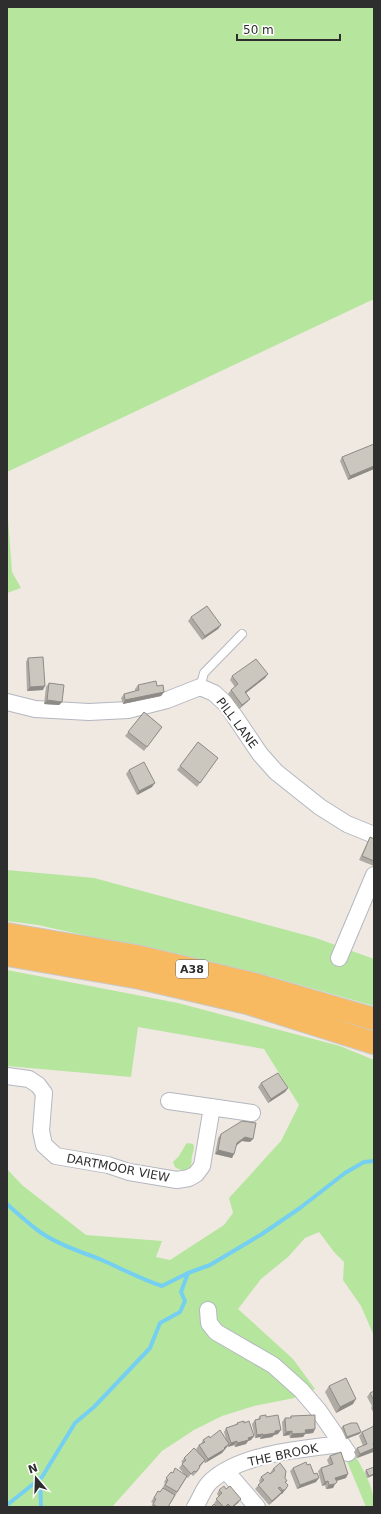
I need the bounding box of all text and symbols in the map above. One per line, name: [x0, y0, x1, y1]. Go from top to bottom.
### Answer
scale bar: [237, 16, 340, 42]
text: 50 m: [243, 23, 274, 37]
street label: PILL LANE: [213, 695, 261, 751]
road number: A38: [176, 960, 208, 978]
street label: DARTMOOR VIEW: [65, 1151, 171, 1185]
street label: THE BROOK: [246, 1441, 320, 1469]
north arrow: [16, 1458, 56, 1498]
text: N: [26, 1461, 39, 1477]

